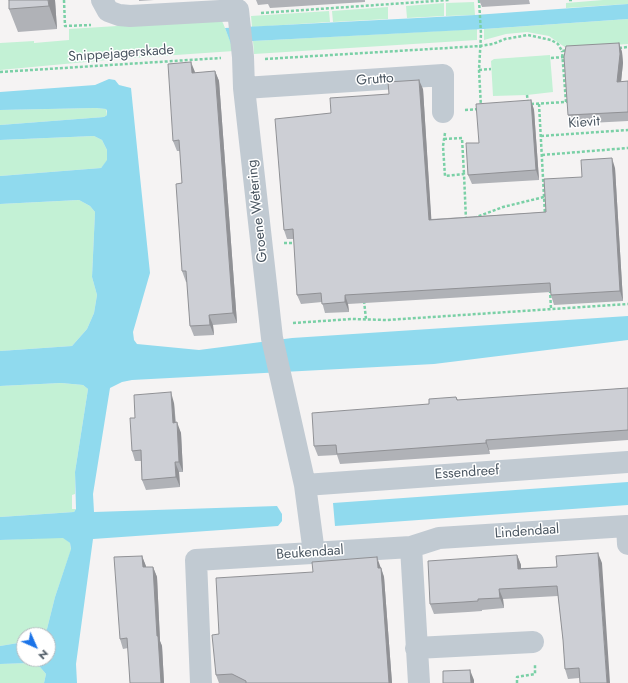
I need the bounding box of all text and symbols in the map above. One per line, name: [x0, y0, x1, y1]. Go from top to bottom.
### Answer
street label: Snippejagerskade: [68, 42, 174, 66]
street label: Grutto: [356, 70, 394, 90]
street label: Kievit: [568, 114, 600, 132]
street label: Groene Wetering: [244, 159, 272, 263]
street label: Essendreef: [434, 462, 500, 484]
street label: Lindendaal: [494, 521, 560, 543]
street label: Beukendaal: [276, 542, 344, 564]
north arrow: [16, 627, 56, 667]
text: N: [35, 646, 53, 664]

